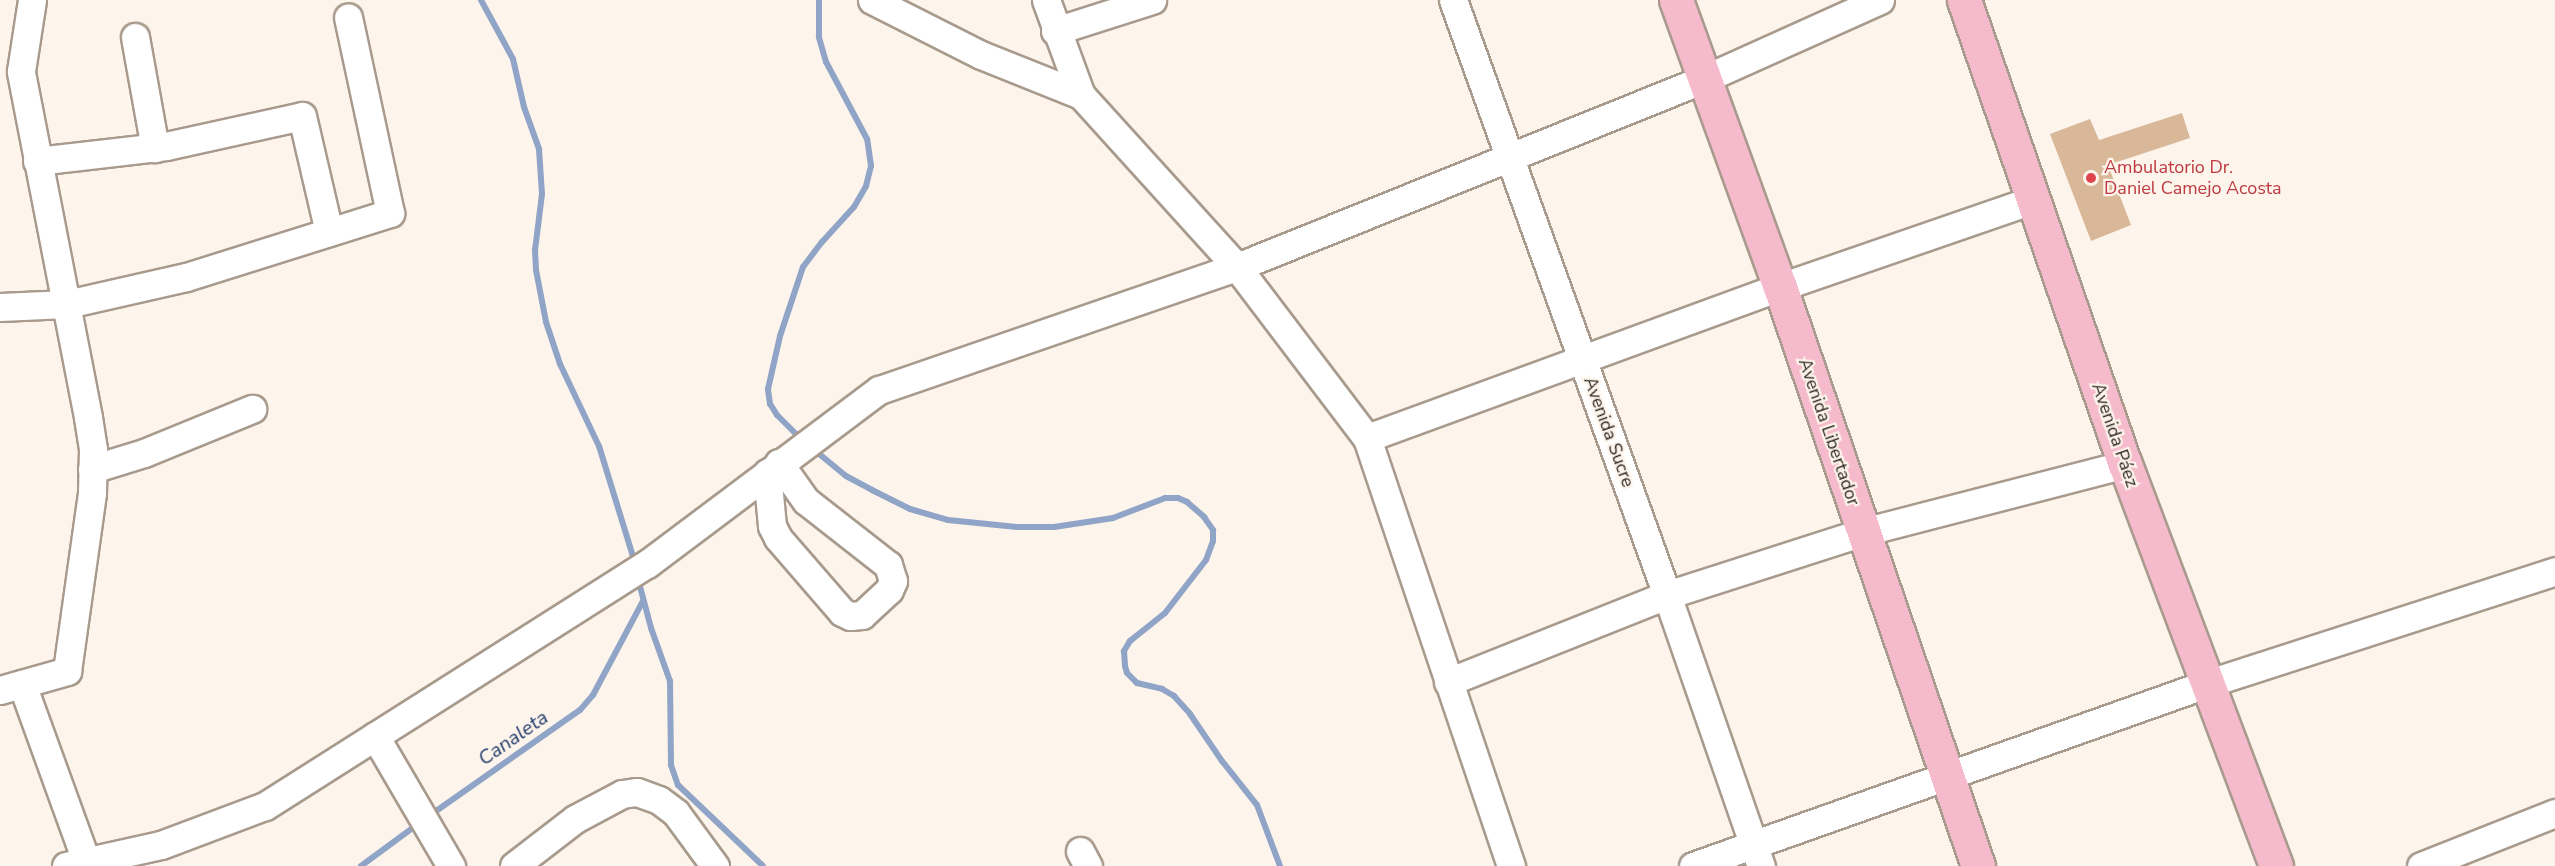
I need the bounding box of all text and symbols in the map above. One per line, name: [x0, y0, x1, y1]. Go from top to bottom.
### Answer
place label: Ambulatorio Dr. Daniel Camejo Acosta: [2104, 157, 2282, 200]
marker: Ambulatorio Dr. Daniel Camejo Acosta: [2082, 169, 2100, 187]
street label: Avenida Libertador: [1794, 356, 1864, 508]
street label: Avenida Sucre: [1579, 374, 1639, 490]
street label: Avenida Páez: [2087, 380, 2143, 490]
water label: Canaleta: [473, 705, 553, 771]

